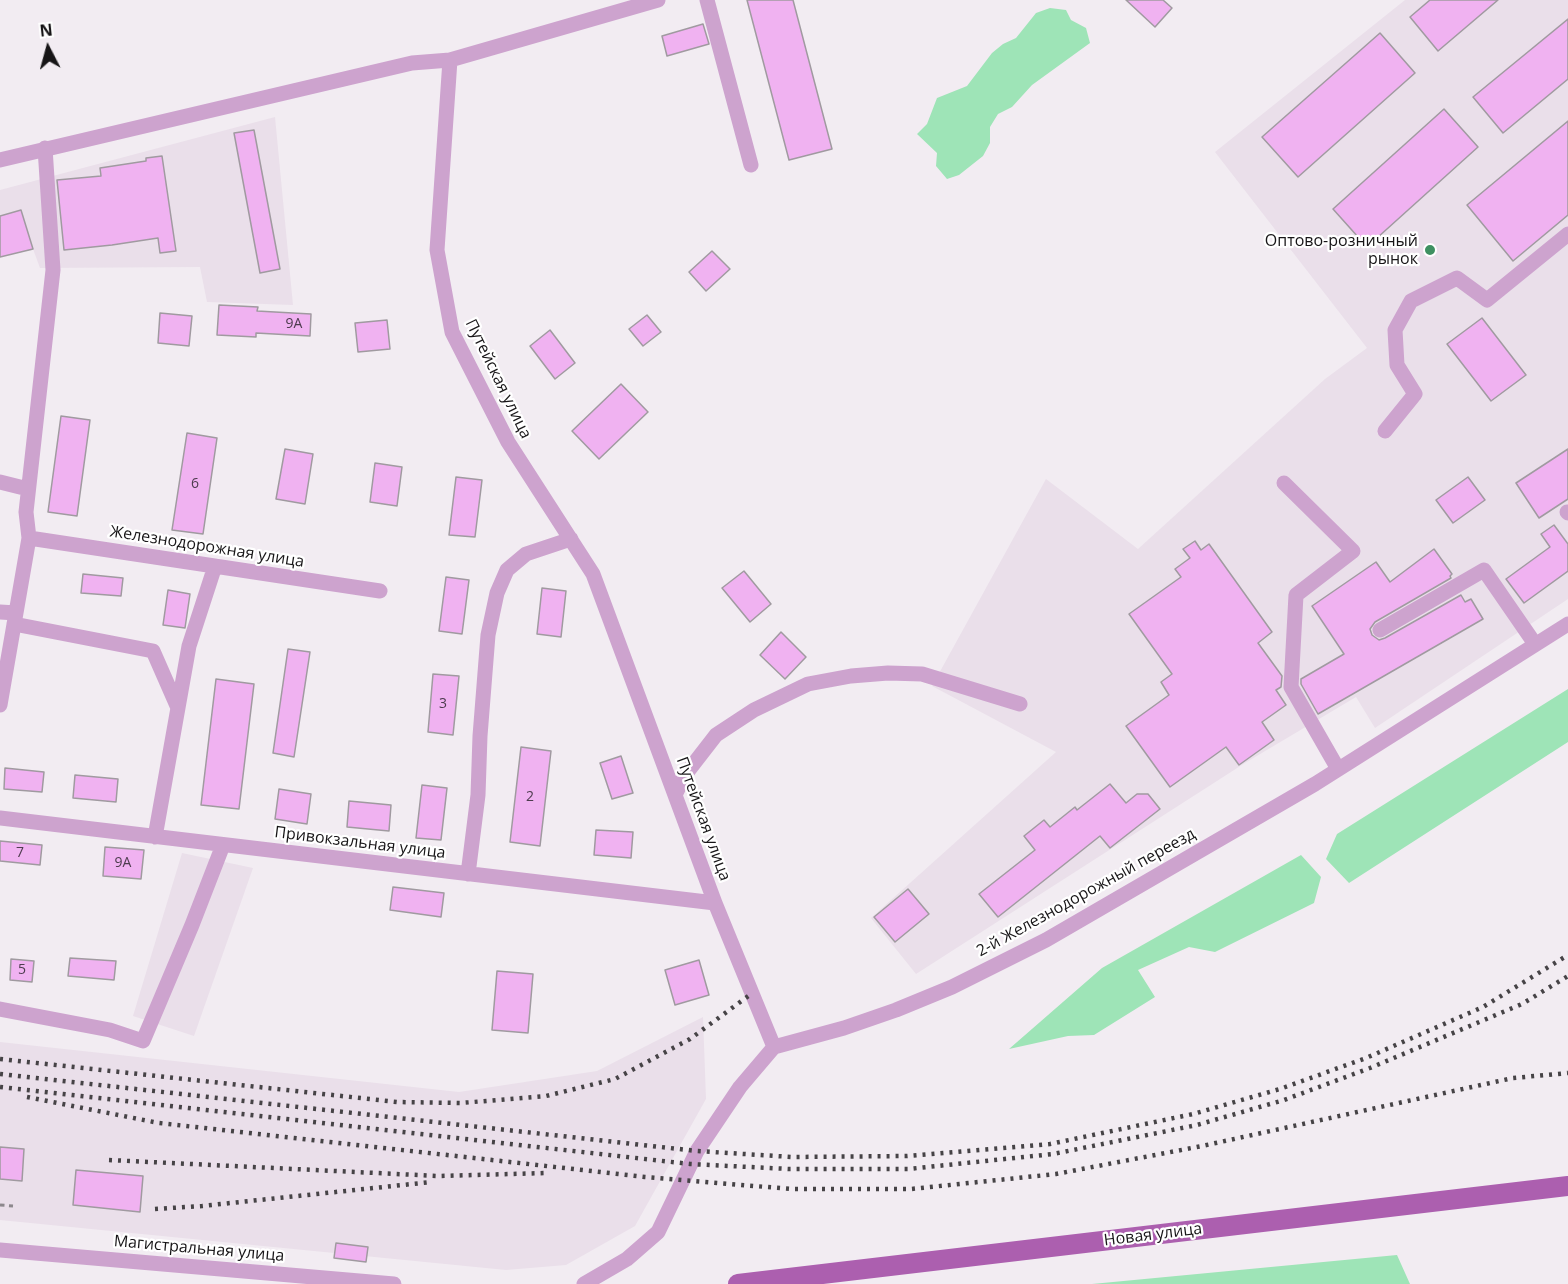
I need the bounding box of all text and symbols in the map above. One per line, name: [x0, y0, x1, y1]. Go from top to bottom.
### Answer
north arrow: [18, 18, 78, 78]
text: N: [38, 18, 54, 42]
place label: Оптово-розничный рынок: [1265, 231, 1418, 269]
marker: Оптово-розничный рынок: [1423, 243, 1437, 257]
house number: 9А: [286, 316, 302, 332]
street label: Путейская улица: [461, 316, 535, 442]
house number: 6: [191, 476, 199, 492]
street label: Железнодорожная улица: [109, 522, 305, 572]
house number: 3: [439, 696, 447, 712]
street label: Путейская улица: [672, 754, 734, 884]
house number: 2: [526, 789, 534, 805]
street label: Привокзальная улица: [273, 823, 447, 863]
street label: 2-й Железнодорожный переезд: [973, 825, 1199, 961]
house number: 7: [16, 845, 24, 861]
house number: 9А: [115, 855, 131, 871]
house number: 5: [18, 962, 26, 978]
street label: Новая улица: [1103, 1219, 1203, 1251]
street label: Магистральная улица: [113, 1232, 285, 1266]

